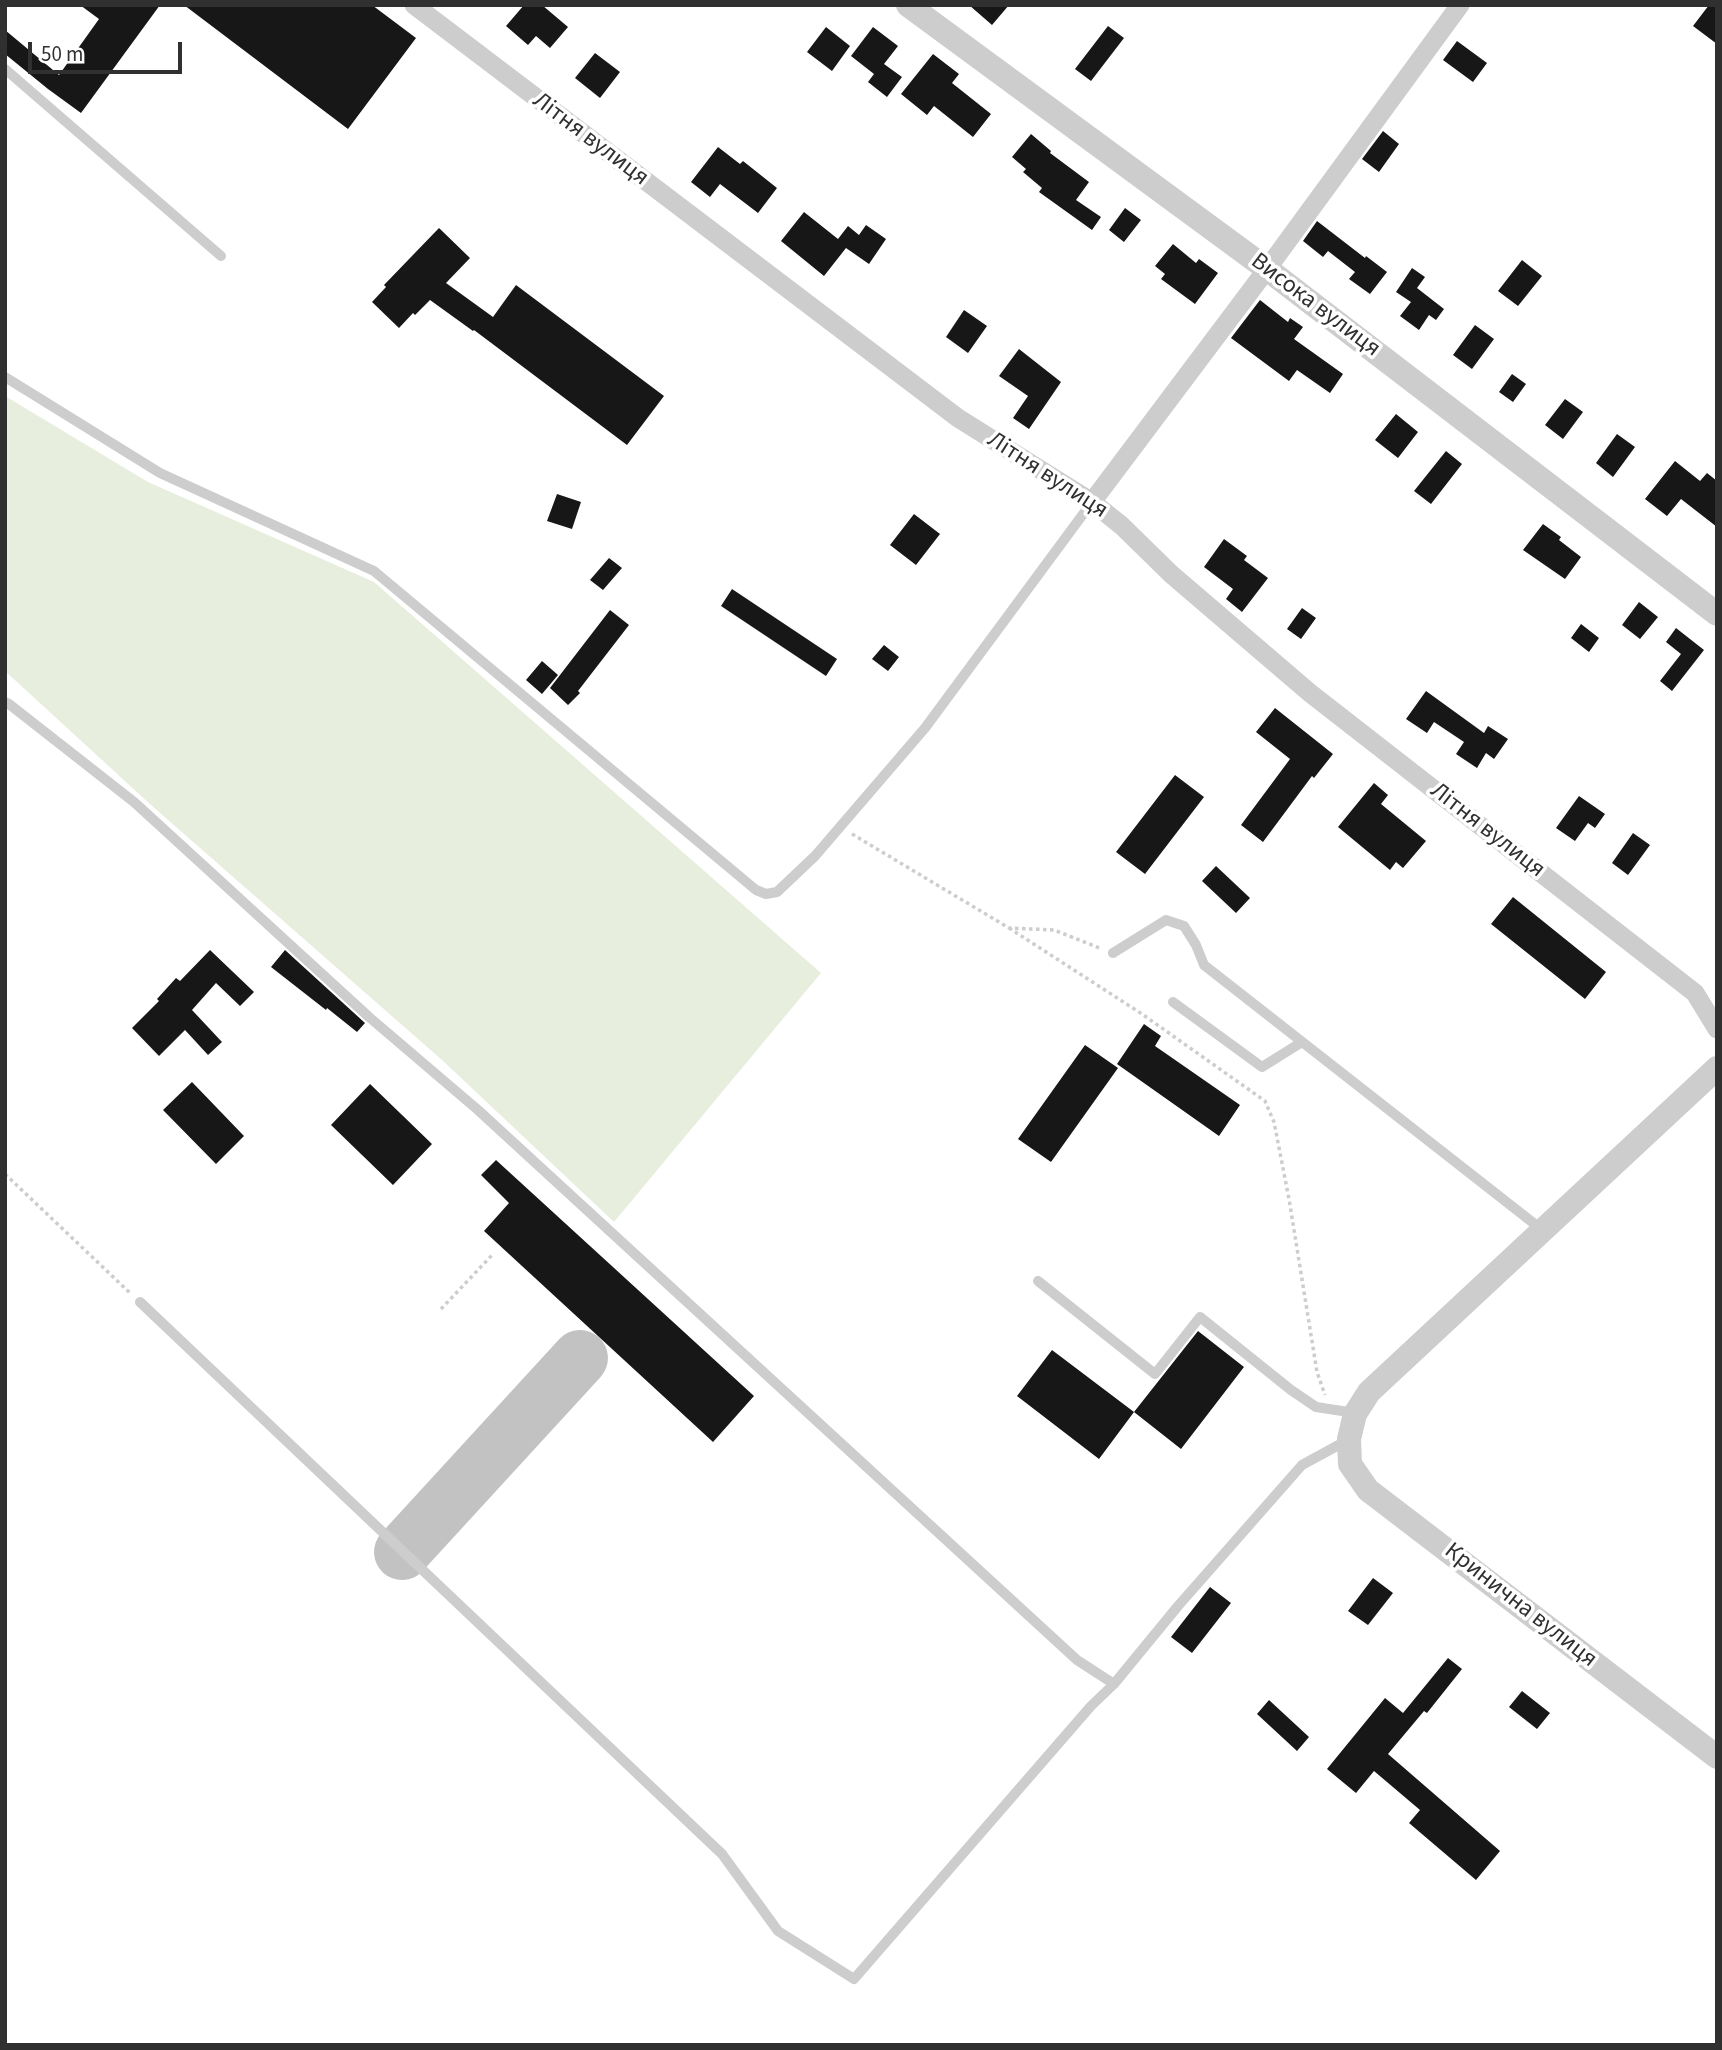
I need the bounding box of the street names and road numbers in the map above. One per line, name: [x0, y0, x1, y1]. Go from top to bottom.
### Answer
street label: Літня вулиця: [526, 87, 654, 193]
street label: Висока вулиця: [1245, 248, 1385, 364]
street label: Літня вулиця: [981, 426, 1113, 526]
street label: Літня вулиця: [1424, 777, 1550, 885]
street label: Кринична вулиця: [1438, 1537, 1602, 1675]

